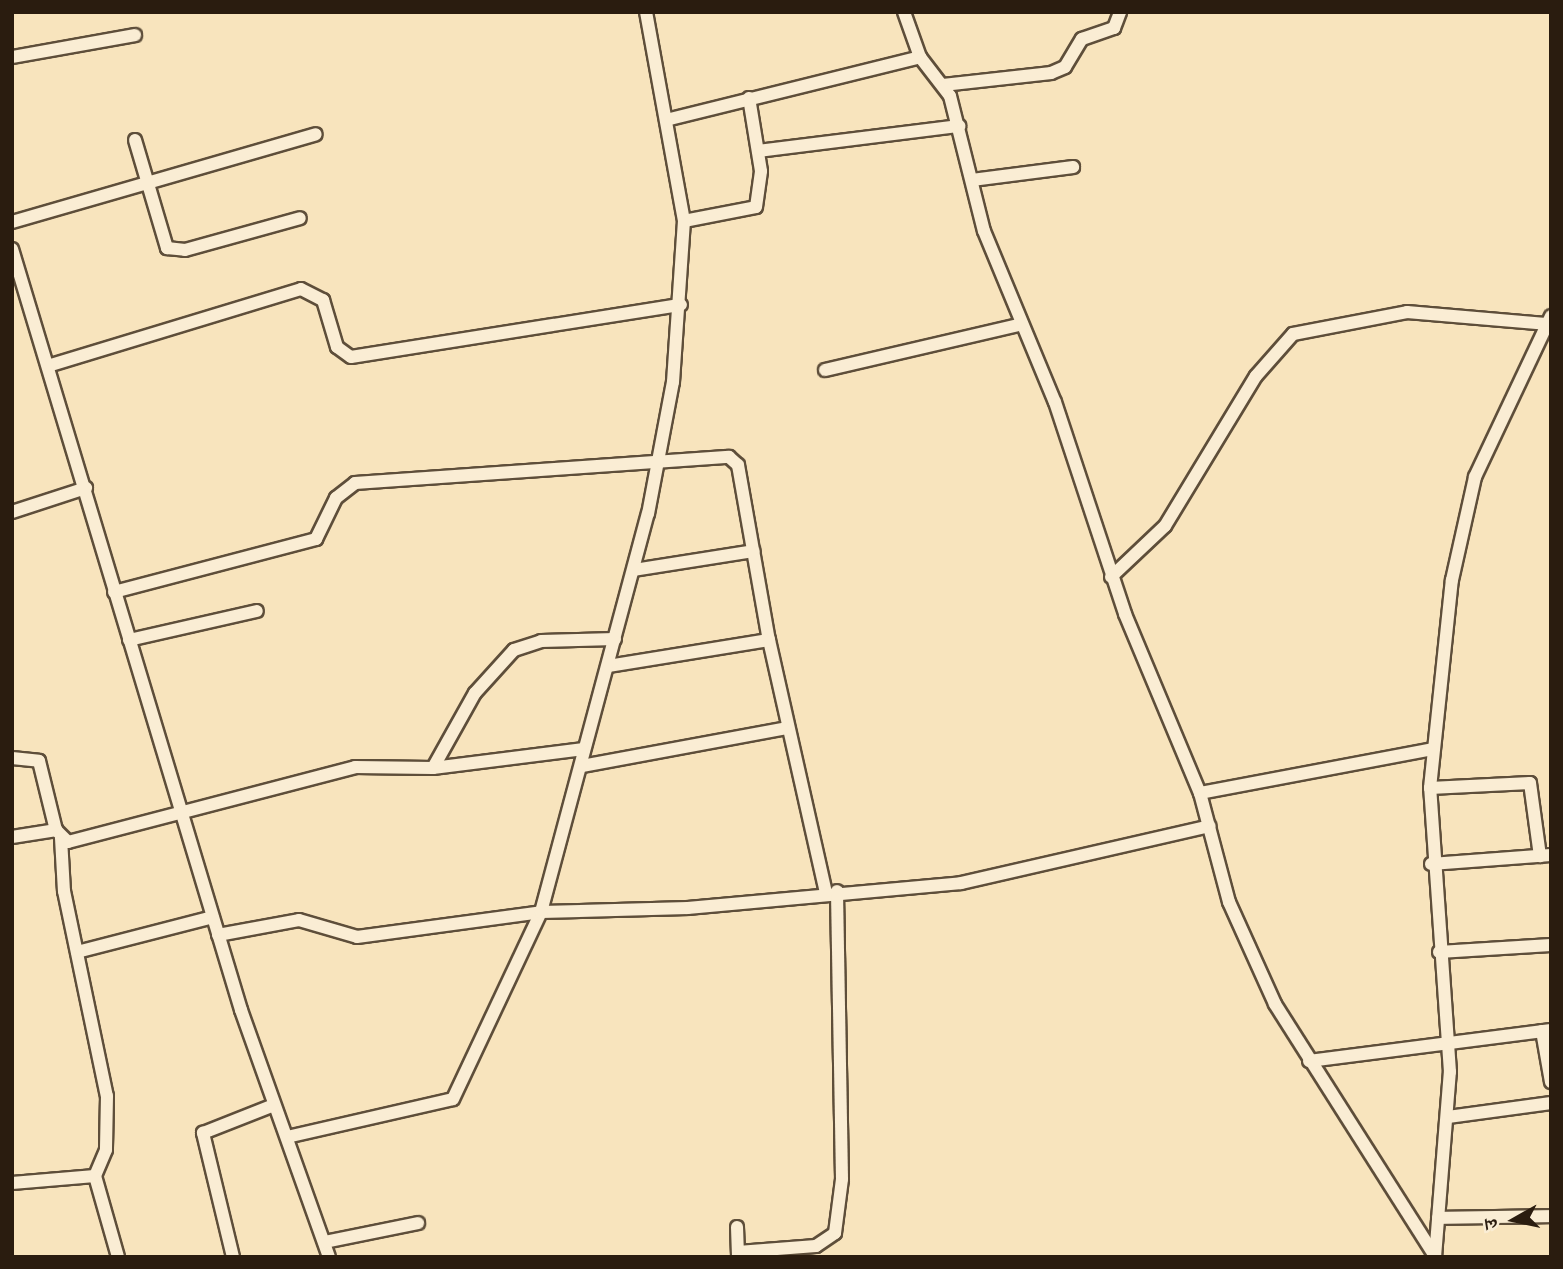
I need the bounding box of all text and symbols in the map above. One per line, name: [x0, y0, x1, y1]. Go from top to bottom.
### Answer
north arrow: [1479, 1185, 1549, 1255]
text: उ: [1479, 1216, 1507, 1230]

